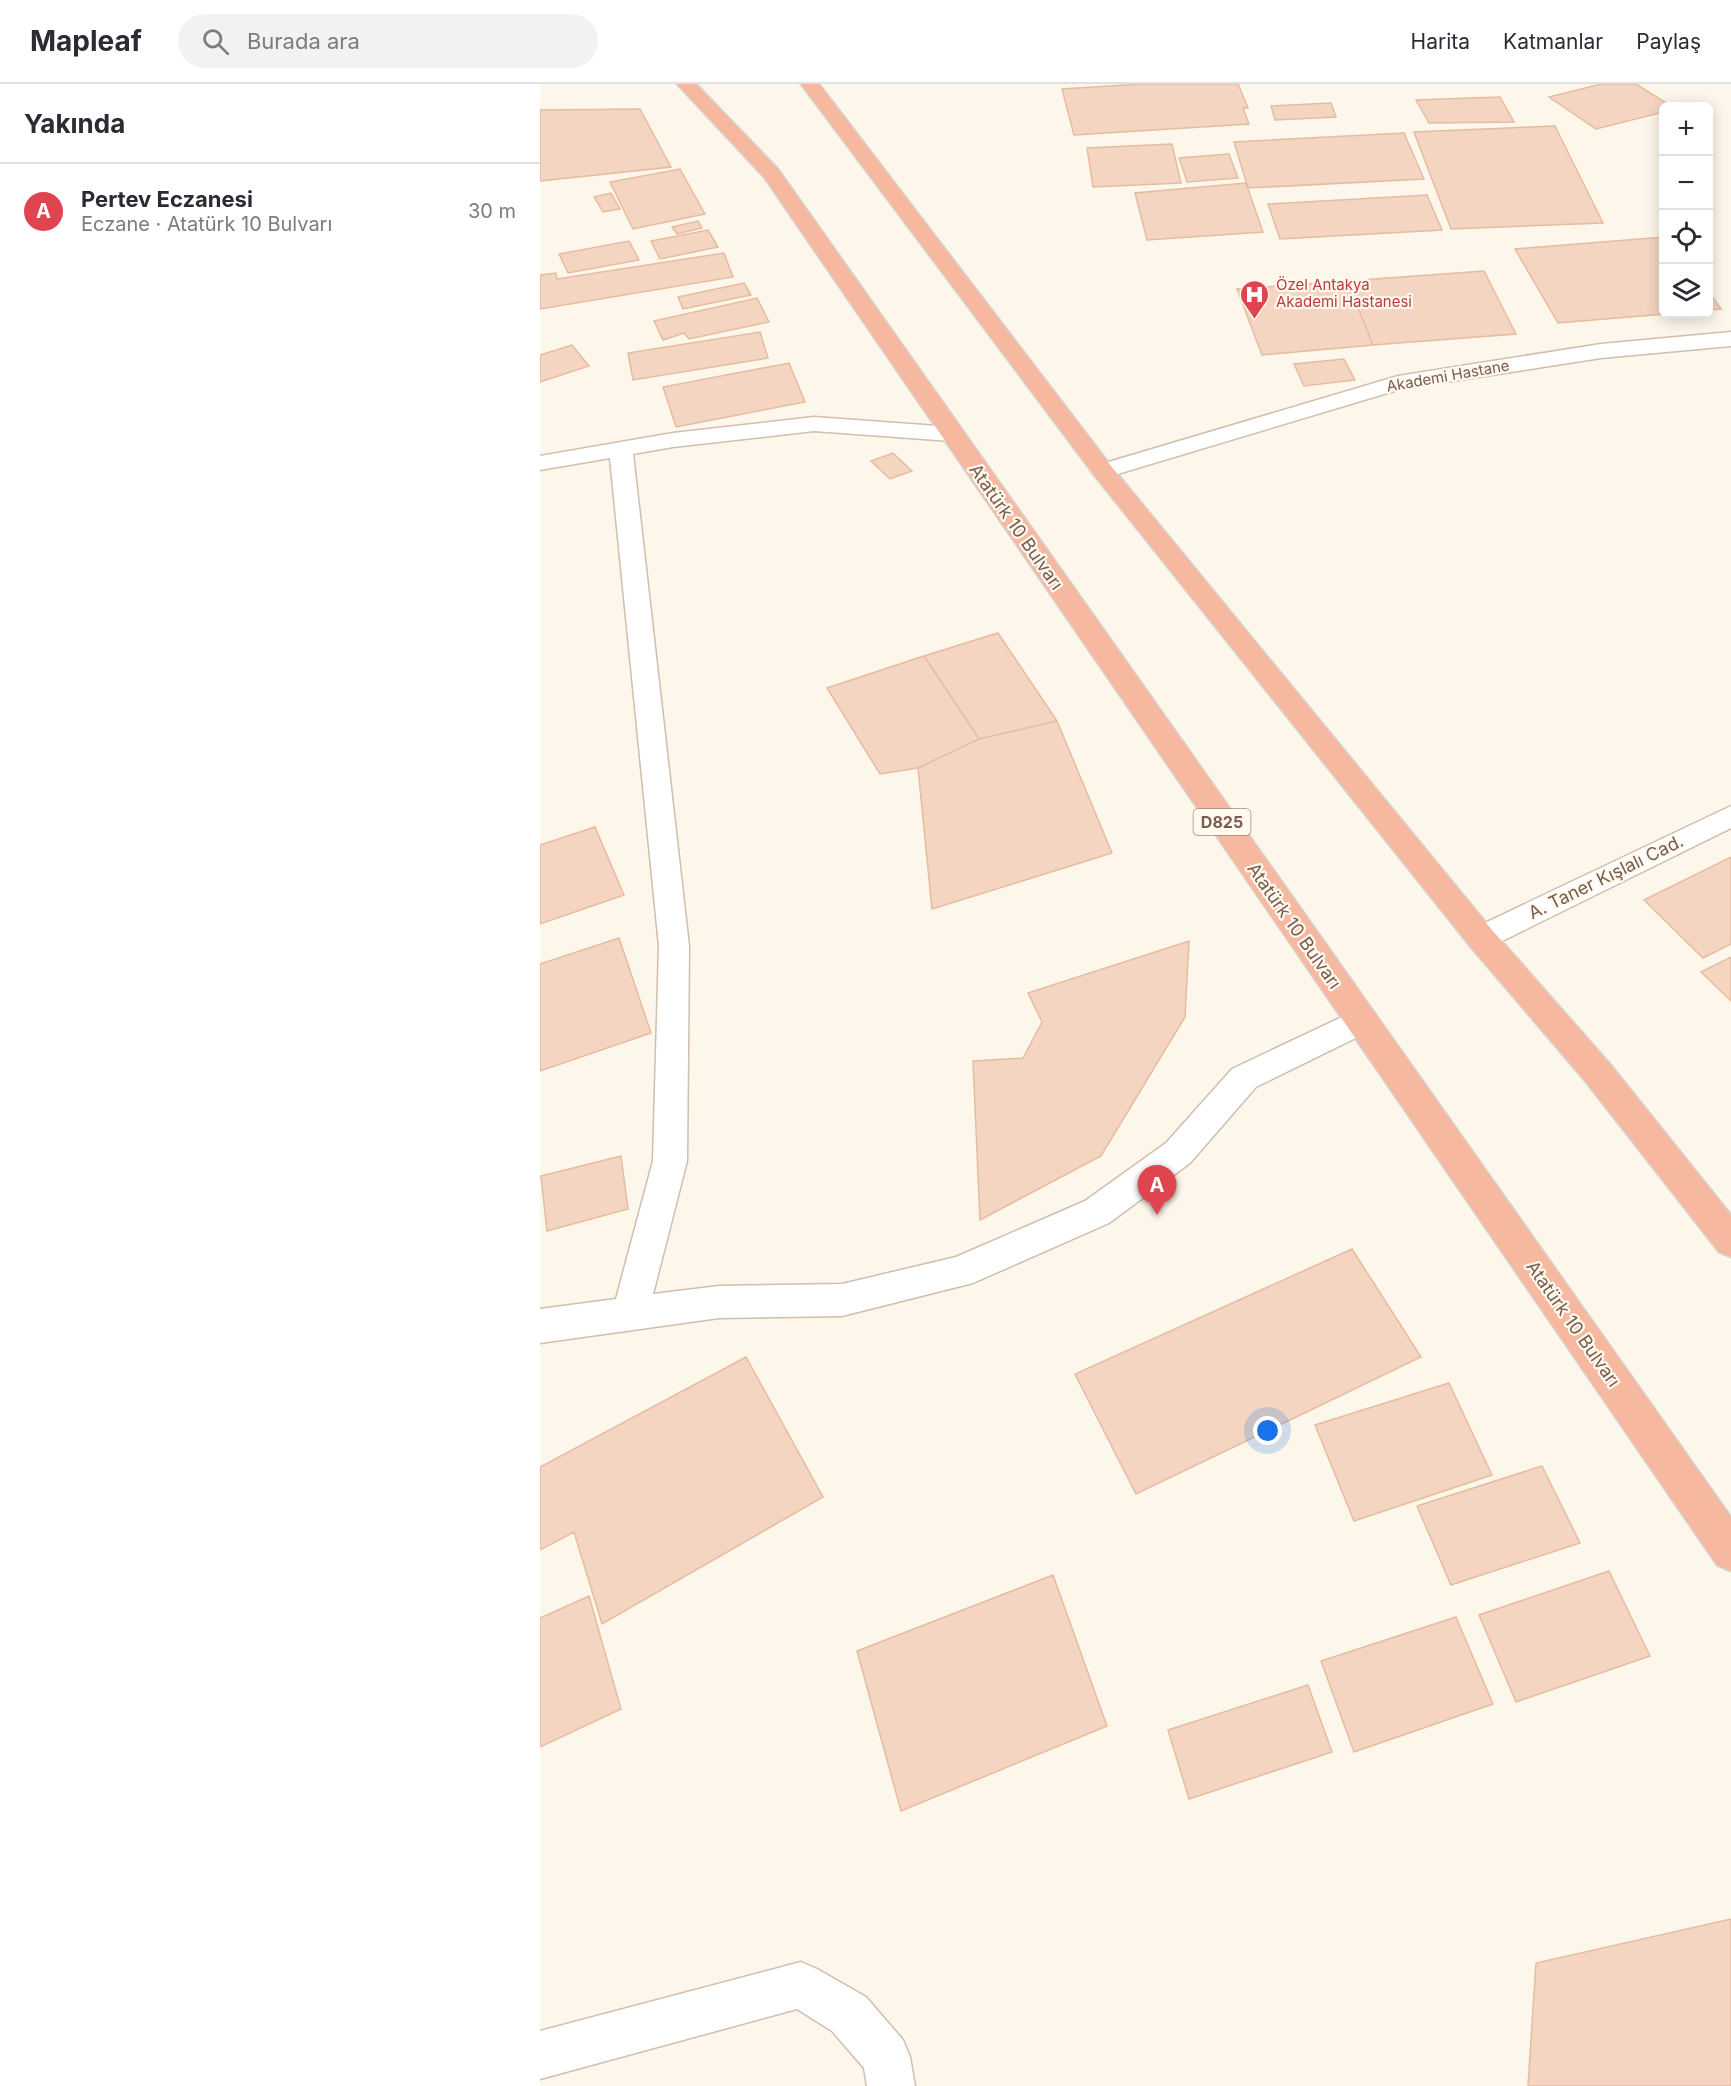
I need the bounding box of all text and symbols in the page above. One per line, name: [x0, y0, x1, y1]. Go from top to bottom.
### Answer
search box: [178, 14, 598, 68]
text: Mapleaf: [30, 24, 142, 58]
icon: search: [199, 25, 232, 58]
text: Burada ara: [247, 28, 360, 54]
text: Harita: [1411, 29, 1470, 54]
text: Katmanlar: [1503, 29, 1603, 54]
text: Paylaş: [1636, 29, 1701, 54]
map controls: [1659, 102, 1713, 318]
button: +: [1659, 102, 1713, 156]
text: Yakında: [24, 108, 125, 139]
button: −: [1659, 156, 1713, 210]
text: Pertev Eczanesi: [81, 186, 253, 212]
text: A: [36, 199, 51, 223]
text: 30 m: [468, 199, 516, 223]
button: locate: [1659, 210, 1713, 264]
text: Eczane · Atatürk 10 Bulvarı: [81, 212, 332, 236]
button: layers: [1659, 264, 1713, 318]
place label: Özel Antakya Akademi Hastanesi: [1276, 275, 1412, 311]
hospital icon: Özel Antakya Akademi Hastanesi: [1239, 278, 1271, 320]
street label: Akademi Hastane: [1385, 355, 1511, 396]
street label: Atatürk 10 Bulvarı: [965, 460, 1068, 594]
road number: D825: [1194, 809, 1250, 835]
street label: A. Taner Kışlalı Cad.: [1525, 830, 1687, 923]
street label: Atatürk 10 Bulvarı: [1243, 859, 1346, 993]
pin: A: [1138, 1166, 1176, 1215]
street label: Atatürk 10 Bulvarı: [1522, 1257, 1625, 1391]
your location: [1253, 1416, 1282, 1445]

